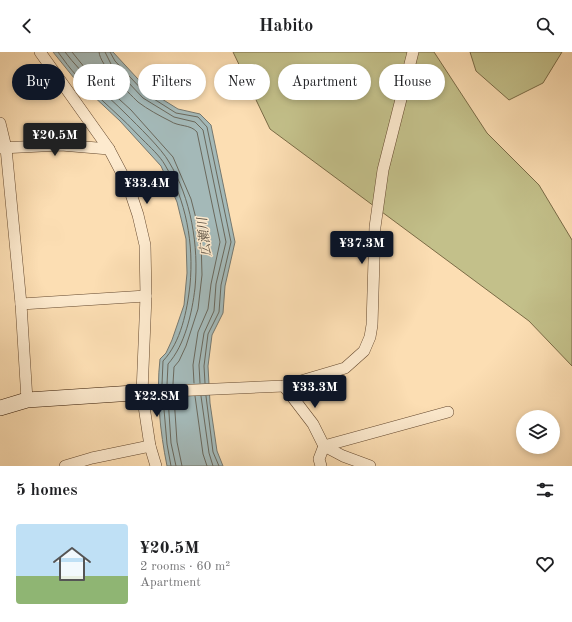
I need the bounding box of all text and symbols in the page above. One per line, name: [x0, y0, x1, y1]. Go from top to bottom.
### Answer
icon: back: [16, 15, 38, 37]
icon: search: [534, 15, 556, 37]
text: Habito: [259, 17, 313, 35]
chip: Buy: [12, 64, 65, 100]
chip: Rent: [73, 64, 130, 100]
chip: Filters: [138, 64, 206, 100]
chip: New: [214, 64, 270, 100]
chip: Apartment: [278, 64, 371, 100]
chip: House: [379, 64, 445, 100]
pin: ¥20.5M: [22, 123, 88, 157]
text: ¥20.5M: [32, 129, 78, 142]
pin: ¥33.4M: [114, 171, 180, 205]
text: ¥33.4M: [124, 177, 170, 190]
water label: 広瀬川: [195, 215, 214, 257]
pin: ¥37.3M: [329, 231, 395, 265]
text: ¥37.3M: [339, 237, 385, 250]
pin: ¥33.3M: [282, 375, 348, 409]
text: ¥33.3M: [292, 381, 338, 394]
pin: ¥22.8M: [124, 384, 190, 418]
text: ¥22.8M: [134, 390, 180, 403]
map controls: [516, 410, 560, 454]
button: layers: [516, 410, 560, 454]
icon: filters: [534, 479, 556, 501]
text: 5 homes: [16, 482, 78, 499]
icon: home: [48, 540, 96, 588]
text: ¥20.5M: [140, 540, 199, 557]
icon: heart: [534, 553, 556, 575]
text: 2 rooms · 60 m²: [140, 560, 230, 573]
text: Apartment: [140, 576, 201, 589]

